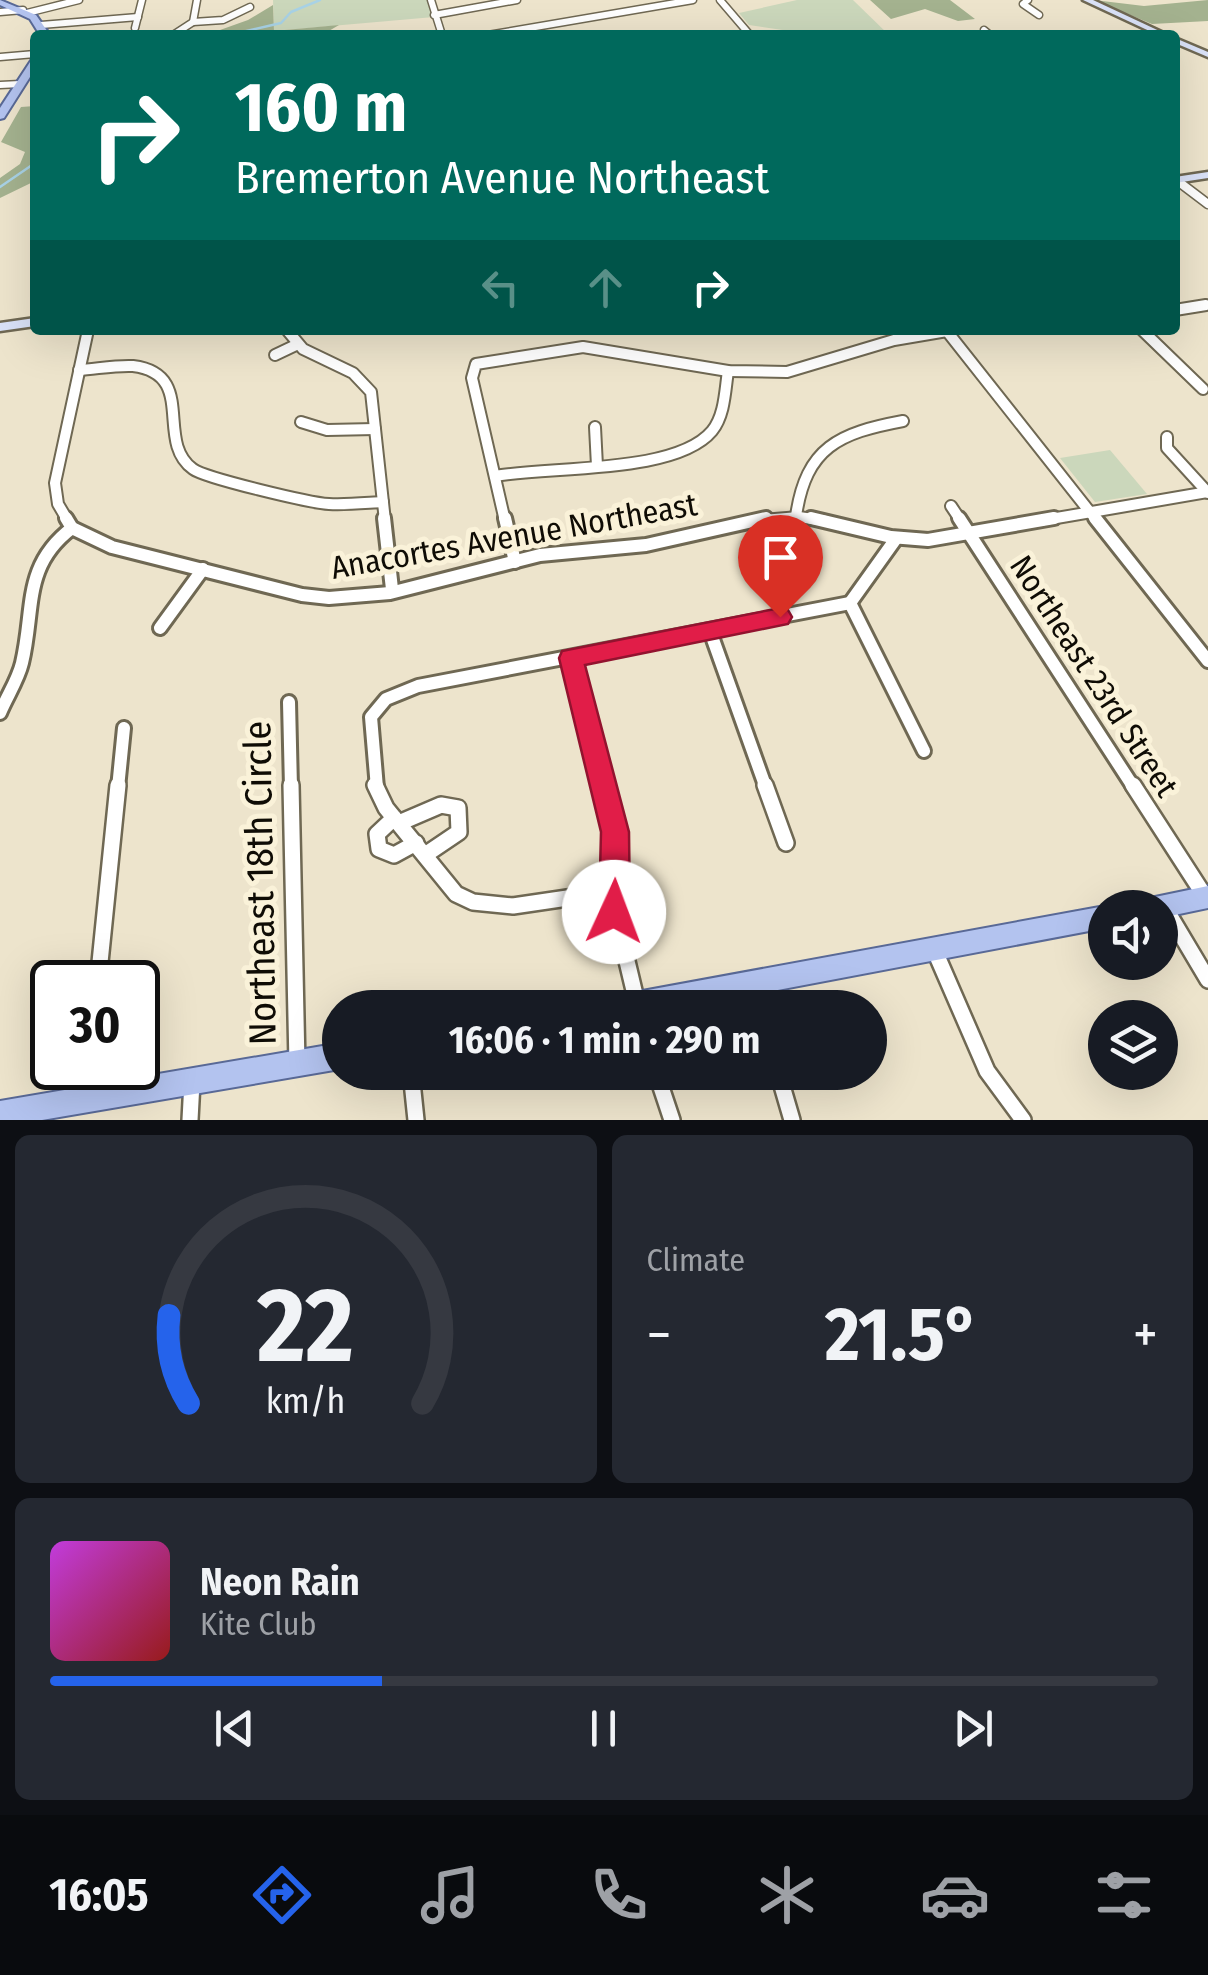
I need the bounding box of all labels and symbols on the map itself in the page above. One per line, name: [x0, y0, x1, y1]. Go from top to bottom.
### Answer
street label: Anacortes Avenue Northeast: [328, 485, 700, 587]
pin: [738, 515, 823, 618]
street label: Northeast 23rd Street: [1002, 548, 1186, 804]
street label: Northeast 18th Circle: [234, 720, 286, 1046]
position arrow: [562, 860, 666, 964]
speed limit sign: 30: [30, 960, 160, 1090]

